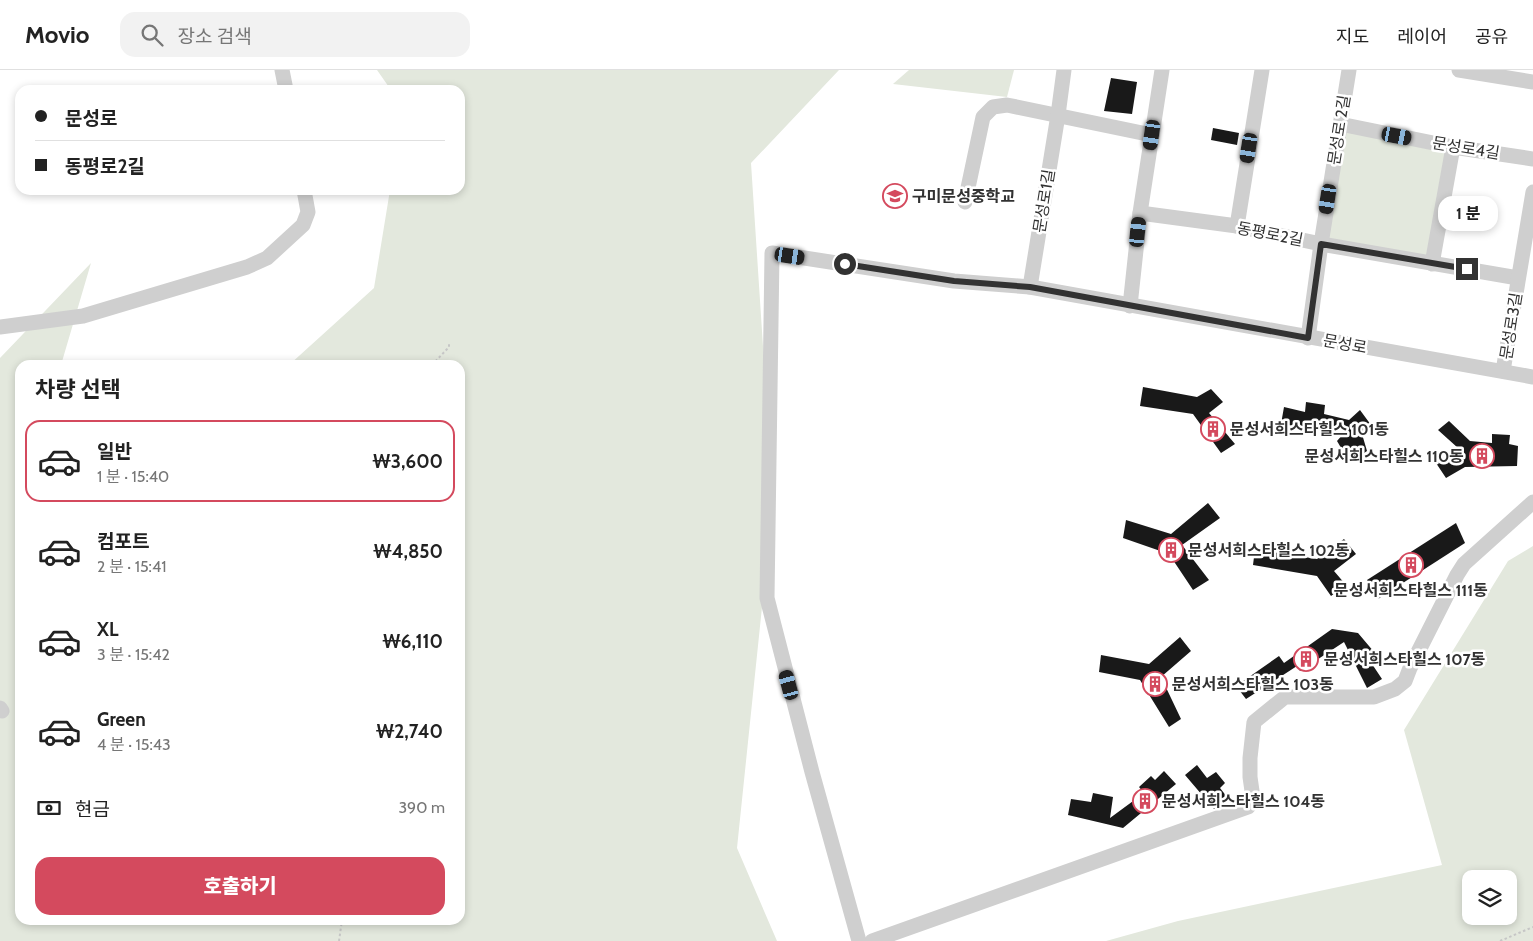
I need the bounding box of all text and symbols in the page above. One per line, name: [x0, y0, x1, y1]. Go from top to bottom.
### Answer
search box: [120, 12, 470, 57]
text: Movio: [25, 20, 90, 49]
icon: search: [138, 21, 166, 49]
text: 장소 검색: [178, 25, 252, 48]
text: 지도: [1336, 26, 1369, 48]
text: 레이어: [1397, 26, 1447, 48]
text: 공유: [1475, 26, 1508, 48]
street label: 문성로 2길: [1324, 94, 1354, 166]
text: 문성로: [65, 107, 117, 130]
car: [1142, 119, 1161, 151]
car: [1380, 126, 1413, 146]
car: [1239, 132, 1258, 164]
street label: 문성로4길: [1431, 133, 1501, 163]
text: 동평로2길: [65, 155, 145, 178]
street label: 문성로1길: [1030, 168, 1058, 234]
school or university icon: 구미문성중학교: [882, 183, 908, 209]
car: [1318, 183, 1337, 215]
place label: 구미문성중학교: [912, 187, 1015, 206]
callout: 1 분: [1437, 196, 1497, 232]
text: 1 분: [1456, 204, 1480, 223]
car: [1128, 216, 1147, 248]
street label: 동평로2길: [1235, 218, 1305, 250]
car: [774, 246, 805, 266]
route start: [834, 253, 856, 275]
route end: [1456, 258, 1478, 280]
street label: 문성로3길: [1496, 291, 1526, 361]
street label: 문성로: [1322, 331, 1369, 357]
text: 차량 선택: [35, 376, 121, 403]
building icon: 문성서희스타힐스 101동: [1200, 416, 1226, 442]
place label: 문성서희스타힐스 101동: [1230, 420, 1389, 439]
icon: car: [37, 439, 82, 484]
text: 일반: [97, 440, 132, 463]
building icon: 문성서희스타힐스 110동: [1469, 443, 1495, 469]
place label: 문성서희스타힐스 110동: [1305, 447, 1464, 466]
text: ₩3,600: [372, 450, 443, 473]
text: 1 분 · 15:40: [97, 467, 169, 486]
icon: car: [37, 529, 82, 574]
text: 컴포트: [97, 530, 149, 553]
building icon: 문성서희스타힐스 102동: [1158, 537, 1184, 563]
text: ₩4,850: [373, 540, 443, 563]
place label: 문성서희스타힐스 102동: [1188, 541, 1350, 560]
building icon: 문성서희스타힐스 111동: [1398, 552, 1424, 578]
text: 2 분 · 15:41: [97, 557, 166, 576]
place label: 문성서희스타힐스 111동: [1334, 581, 1488, 600]
text: XL: [97, 618, 118, 641]
icon: car: [37, 619, 82, 664]
text: ₩6,110: [382, 630, 443, 653]
text: 3 분 · 15:42: [97, 645, 170, 664]
building icon: 문성서희스타힐스 107동: [1293, 646, 1319, 672]
place label: 문성서희스타힐스 107동: [1324, 650, 1485, 669]
car: [777, 669, 800, 701]
building icon: 문성서희스타힐스 103동: [1142, 671, 1168, 697]
place label: 문성서희스타힐스 103동: [1172, 675, 1334, 694]
text: Green: [97, 708, 146, 731]
icon: car: [37, 709, 82, 754]
text: ₩2,740: [376, 720, 443, 743]
text: 4 분 · 15:43: [97, 735, 171, 754]
building icon: 문성서희스타힐스 104동: [1132, 788, 1158, 814]
place label: 문성서희스타힐스 104동: [1162, 792, 1325, 811]
icon: cash: [35, 794, 63, 822]
text: 현금: [75, 798, 110, 821]
text: 390 m: [398, 798, 445, 817]
button: 호출하기: [35, 857, 445, 915]
map controls: [1462, 870, 1517, 925]
button: layers: [1462, 870, 1517, 925]

